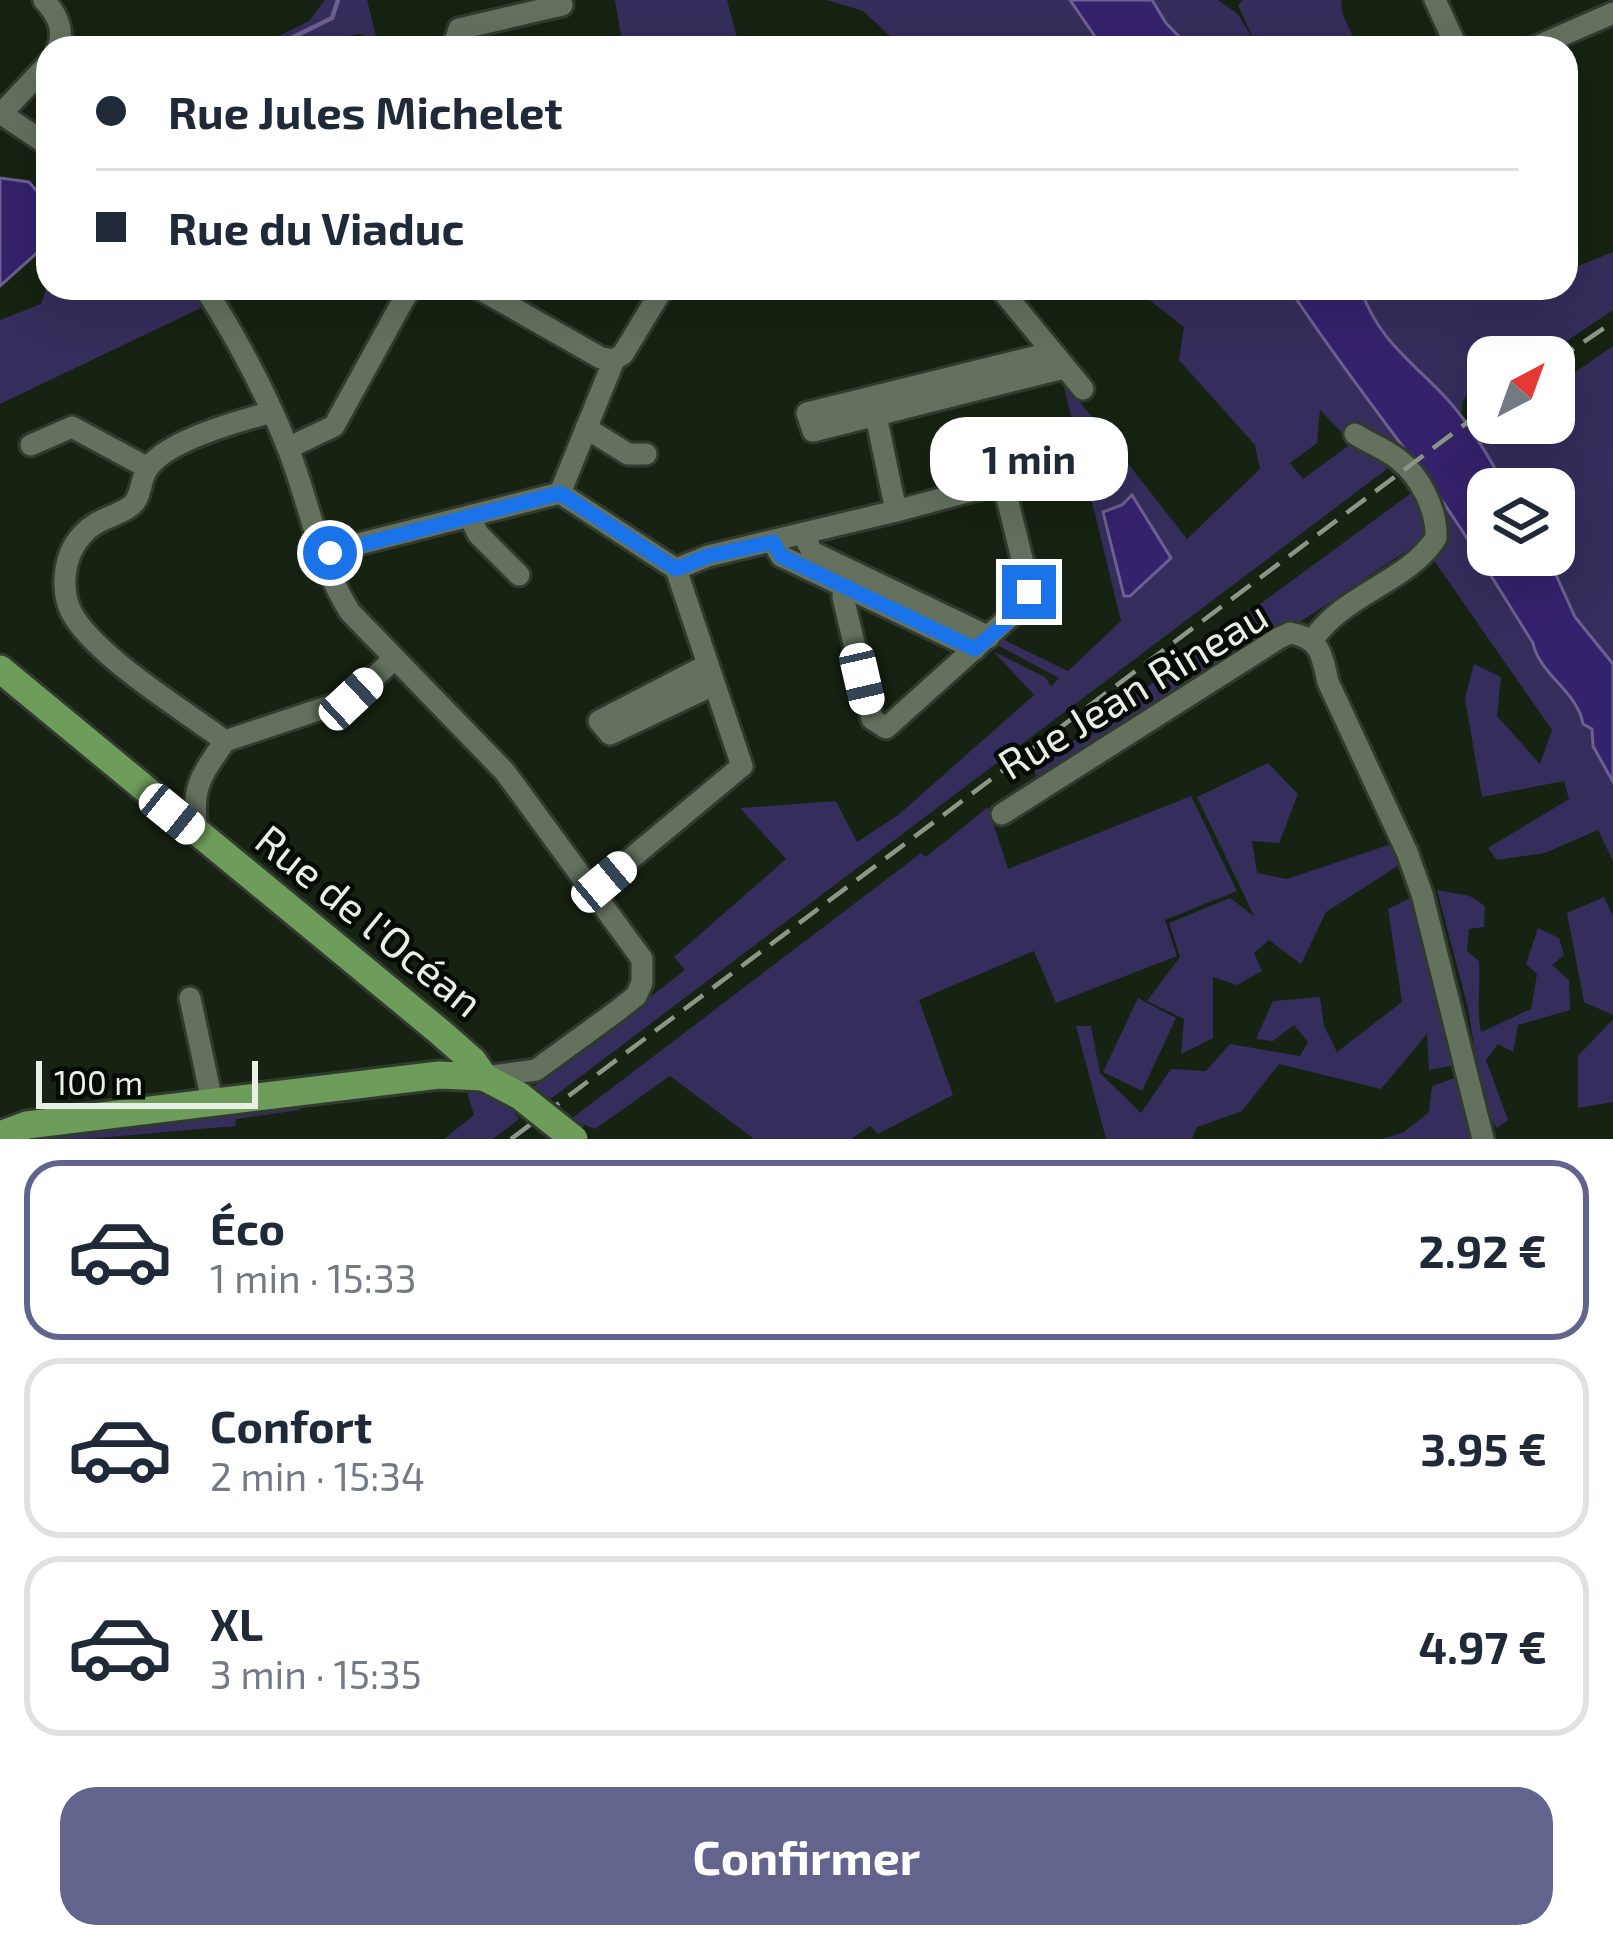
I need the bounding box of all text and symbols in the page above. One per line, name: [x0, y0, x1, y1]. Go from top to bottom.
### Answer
text: Rue Jules Michelet: [168, 84, 563, 138]
text: Rue du Viaduc: [168, 200, 464, 254]
north arrow: [1467, 336, 1575, 444]
map controls: [1467, 336, 1575, 576]
callout: 1 min: [930, 418, 1128, 502]
text: 1 min: [982, 435, 1076, 482]
button: layers: [1467, 468, 1575, 576]
route start: [303, 526, 357, 580]
route end: [1002, 565, 1056, 619]
street label: Rue Jean Rineau: [988, 588, 1276, 788]
car: [836, 640, 888, 718]
car: [312, 661, 390, 737]
car: [133, 777, 211, 851]
street label: Rue de l'Océan: [247, 813, 493, 1026]
car: [565, 845, 643, 919]
scale bar: [36, 1055, 258, 1108]
text: 100 m: [54, 1062, 143, 1102]
icon: car: [66, 1196, 174, 1304]
text: Éco: [210, 1200, 285, 1254]
text: 2.92 €: [1419, 1223, 1547, 1277]
text: 1 min · 15:33: [210, 1254, 416, 1301]
icon: car: [66, 1394, 174, 1502]
text: Confort: [210, 1398, 372, 1452]
text: 3.95 €: [1421, 1421, 1547, 1475]
text: 2 min · 15:34: [210, 1452, 425, 1499]
icon: car: [66, 1592, 174, 1700]
text: XL: [210, 1596, 263, 1650]
text: 4.97 €: [1418, 1619, 1547, 1673]
text: 3 min · 15:35: [210, 1650, 422, 1697]
button: Confirmer: [60, 1787, 1553, 1925]

